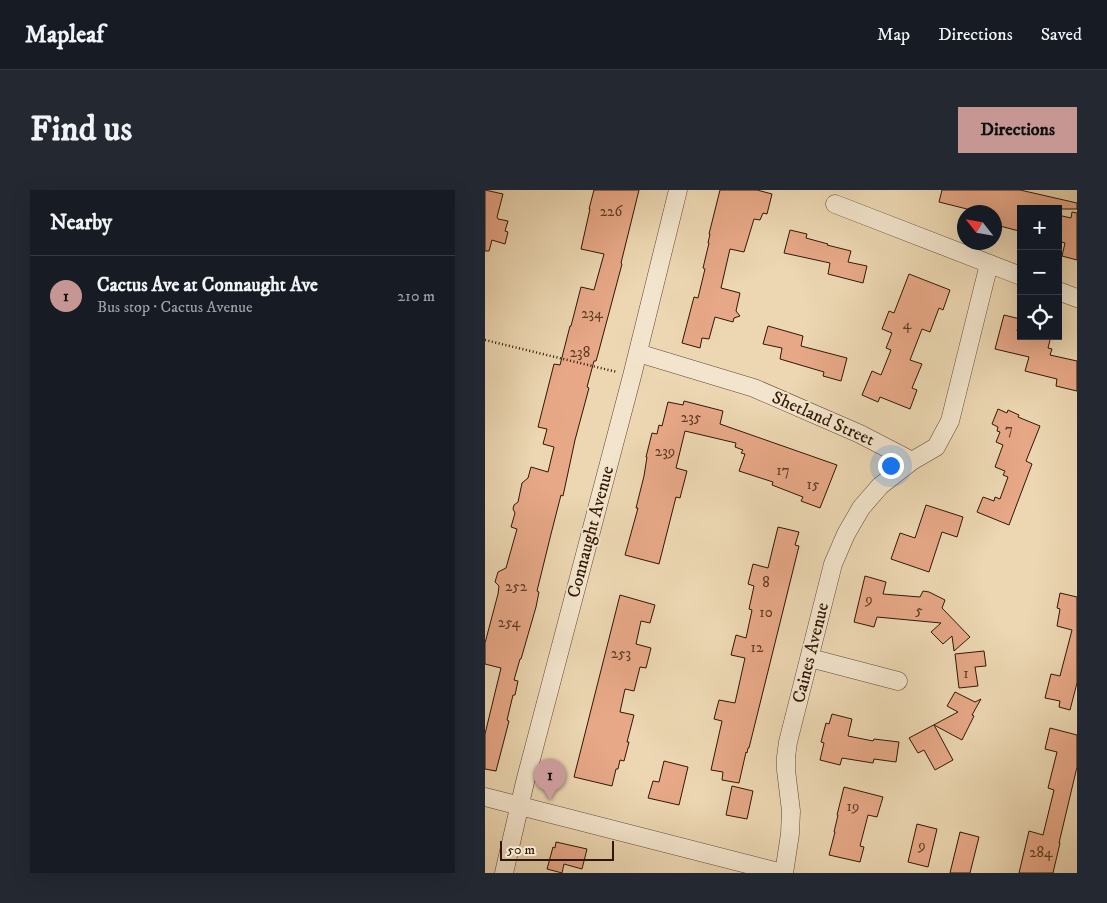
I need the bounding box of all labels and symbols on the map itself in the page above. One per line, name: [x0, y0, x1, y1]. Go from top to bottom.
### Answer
house number: 226: [600, 202, 623, 221]
north arrow: [957, 205, 1002, 250]
house number: 234: [581, 304, 603, 323]
house number: 4: [903, 315, 912, 334]
house number: 238: [570, 343, 590, 362]
street label: Shetland Street: [768, 387, 878, 451]
house number: 235: [681, 408, 702, 427]
house number: 7: [1005, 420, 1013, 439]
house number: 239: [655, 442, 675, 461]
your location: [878, 453, 904, 479]
house number: 17: [776, 461, 790, 480]
street label: Connaught Avenue: [563, 464, 619, 600]
house number: 15: [807, 475, 820, 494]
house number: 8: [762, 573, 770, 592]
house number: 252: [505, 577, 528, 596]
house number: 9: [864, 590, 873, 609]
street label: Caines Avenue: [788, 600, 834, 706]
house number: 5: [915, 601, 923, 620]
house number: 10: [759, 603, 773, 622]
house number: 254: [498, 613, 521, 632]
house number: 12: [751, 638, 764, 657]
house number: 253: [611, 644, 631, 663]
house number: 1: [963, 664, 969, 683]
pin: 1: [534, 759, 566, 800]
house number: 19: [847, 797, 859, 816]
house number: 9: [917, 836, 926, 855]
scale bar: [500, 838, 614, 861]
house number: 284: [1029, 843, 1053, 862]

